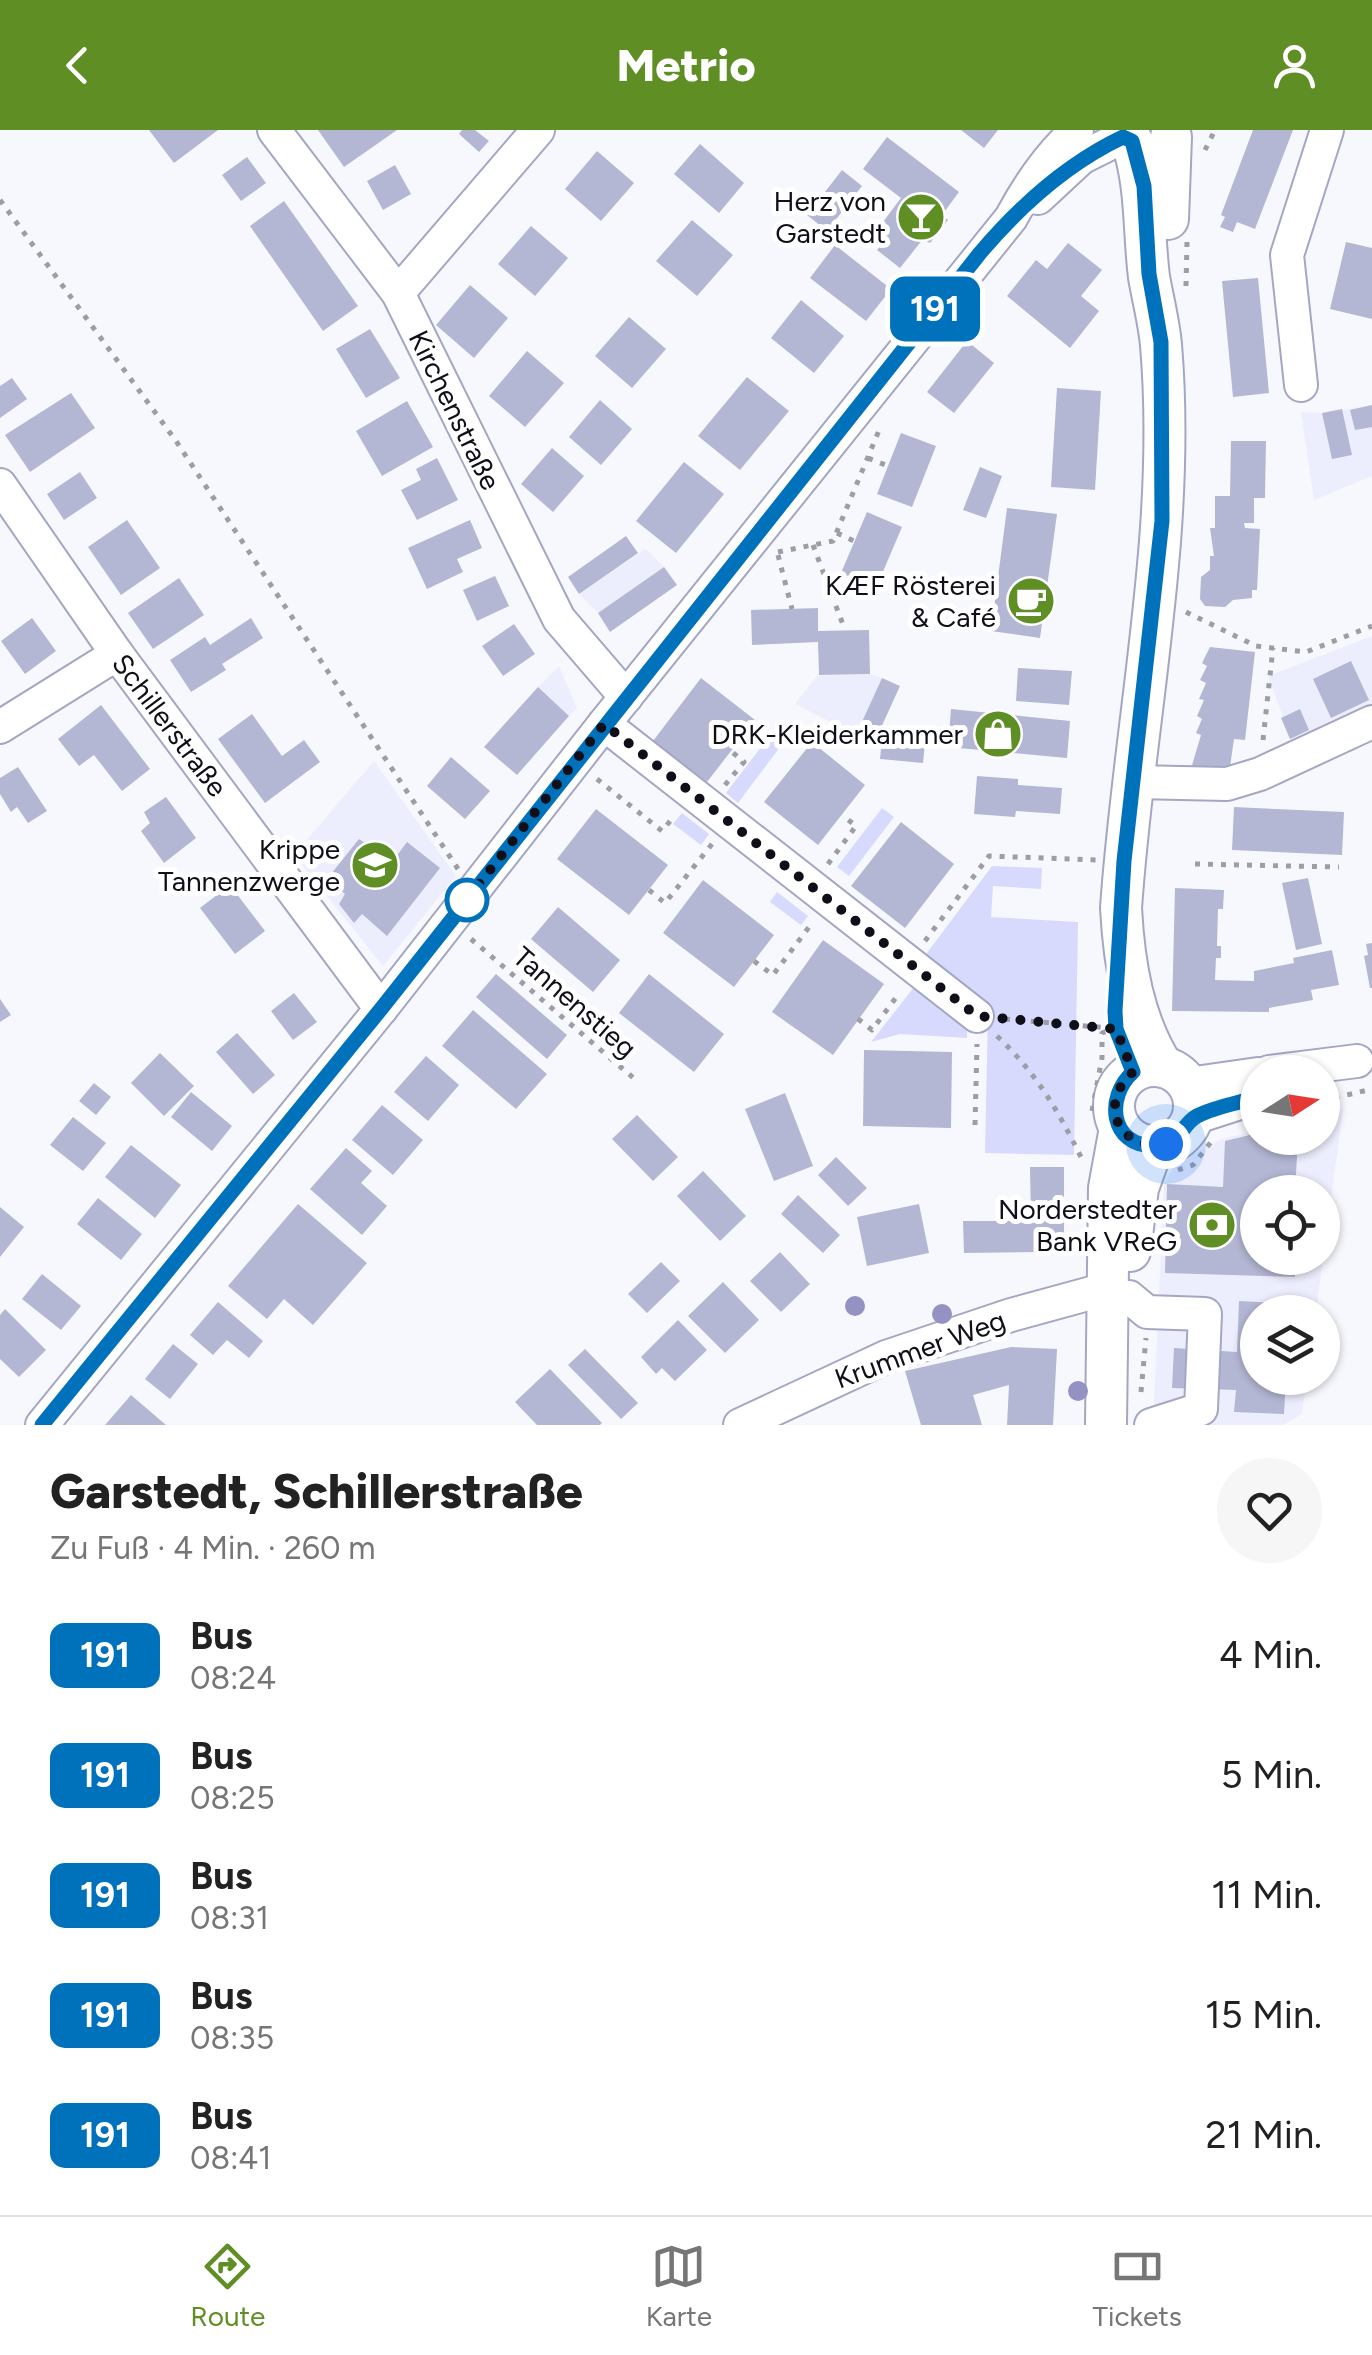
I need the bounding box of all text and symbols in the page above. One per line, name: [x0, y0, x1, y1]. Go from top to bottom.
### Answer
icon: back: [50, 38, 105, 93]
text: Metrio: [616, 38, 756, 92]
icon: person: [1267, 38, 1322, 93]
place label: Herz von Garstedt: [773, 184, 886, 250]
bar icon: Herz von Garstedt: [895, 191, 947, 243]
line badge: 191: [878, 276, 992, 342]
text: 191: [910, 288, 960, 330]
street label: Kirchenstraße: [402, 325, 508, 495]
place label: KÆF Rösterei & Café: [825, 568, 996, 634]
cafe icon: KÆF Rösterei & Café: [1005, 575, 1057, 627]
street label: Schillerstraße: [105, 647, 235, 803]
shop icon: DRK-Kleiderkammer: [972, 708, 1024, 760]
place label: DRK-Kleiderkammer: [711, 717, 964, 751]
place label: Krippe Tannenzwerge: [158, 832, 340, 898]
school or university icon: Krippe Tannenzwerge: [349, 839, 401, 891]
unlabelled marker: [446, 879, 488, 921]
street label: Tannenstieg: [506, 939, 644, 1065]
north arrow: [1240, 1055, 1340, 1155]
map controls: [1240, 1055, 1340, 1395]
your location: [1141, 1119, 1191, 1169]
button: locate: [1240, 1175, 1340, 1275]
place label: Norderstedter Bank VReG: [998, 1192, 1178, 1258]
bank icon: Norderstedter Bank VReG: [1186, 1199, 1238, 1251]
button: layers: [1240, 1295, 1340, 1395]
street label: Krummer Weg: [830, 1302, 1010, 1396]
button: heart: [1217, 1458, 1322, 1563]
text: Garstedt, Schillerstraße: [50, 1462, 583, 1520]
text: Zu Fuß · 4 Min. · 260 m: [50, 1529, 376, 1567]
text: Bus: [190, 1613, 253, 1659]
text: 4 Min.: [1219, 1632, 1322, 1678]
text: 191: [80, 1634, 130, 1676]
text: 08:24: [190, 1659, 276, 1697]
text: Bus: [190, 1733, 253, 1779]
text: 5 Min.: [1221, 1752, 1322, 1798]
text: 191: [80, 1754, 130, 1796]
text: 08:25: [190, 1779, 275, 1817]
text: Bus: [190, 1853, 253, 1899]
text: 11 Min.: [1211, 1872, 1322, 1918]
text: 191: [80, 1874, 130, 1916]
text: 08:31: [190, 1899, 269, 1937]
text: Bus: [190, 1973, 253, 2019]
text: 15 Min.: [1205, 1992, 1322, 2038]
text: 191: [80, 1994, 130, 2036]
text: 08:35: [190, 2019, 274, 2057]
text: Bus: [190, 2093, 253, 2139]
text: 21 Min.: [1206, 2112, 1322, 2158]
text: 191: [80, 2114, 130, 2156]
text: 08:41: [190, 2139, 271, 2177]
tab: Route: [190, 2239, 265, 2333]
tab: Karte: [646, 2239, 712, 2333]
tab: Tickets: [1093, 2239, 1182, 2333]

